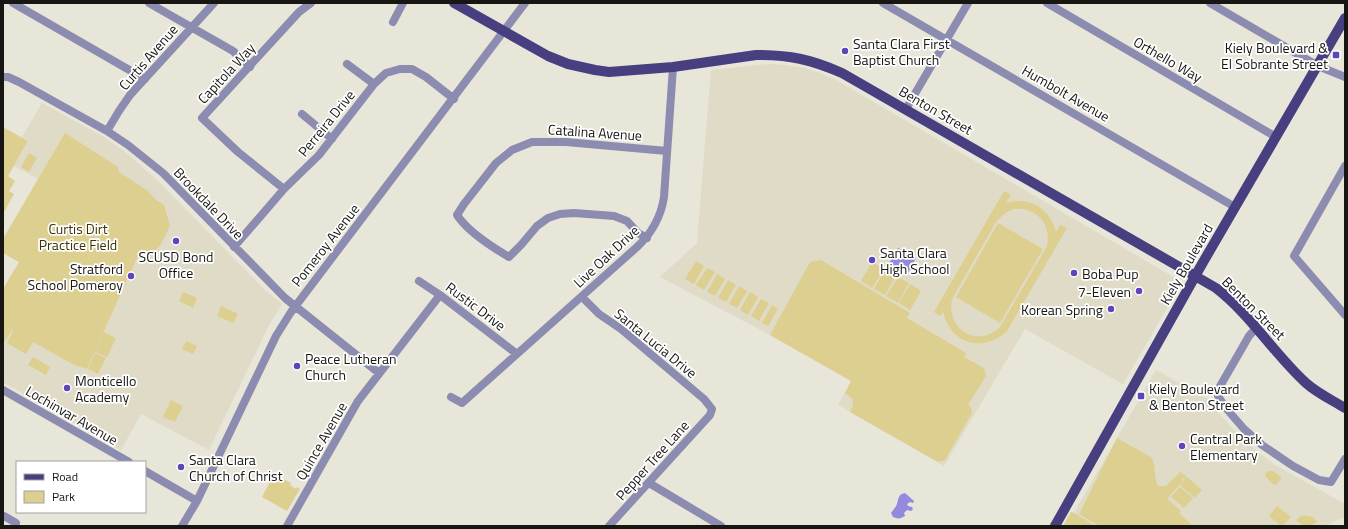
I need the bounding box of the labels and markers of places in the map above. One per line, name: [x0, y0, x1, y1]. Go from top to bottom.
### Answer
place label: Santa Clara First Baptist Church: [853, 33, 950, 70]
place label: Kiely Boulevard & El Sobrante Street: [1221, 37, 1328, 74]
marker: Santa Clara First Baptist Church: [840, 46, 850, 56]
marker: Kiely Boulevard & El Sobrante Street: [1331, 50, 1341, 60]
marker: SCUSD Bond Office: [171, 236, 181, 246]
place label: Santa Clara High School: [880, 242, 950, 279]
place label: SCUSD Bond Office: [139, 246, 213, 283]
marker: Santa Clara High School: [867, 255, 877, 265]
place label: Stratford School Pomeroy: [28, 258, 123, 295]
place label: Boba Pup: [1082, 263, 1139, 284]
marker: Boba Pup: [1069, 268, 1079, 278]
marker: Stratford School Pomeroy: [126, 271, 136, 281]
place label: 7-Eleven: [1078, 281, 1131, 302]
marker: 7-Eleven: [1134, 286, 1144, 296]
place label: Korean Spring: [1021, 299, 1103, 320]
marker: Korean Spring: [1106, 304, 1116, 314]
place label: Peace Lutheran Church: [305, 348, 396, 385]
marker: Peace Lutheran Church: [292, 361, 302, 371]
place label: Monticello Academy: [75, 370, 137, 407]
place label: Kiely Boulevard & Benton Street: [1149, 378, 1244, 415]
marker: Monticello Academy: [62, 383, 72, 393]
marker: Kiely Boulevard & Benton Street: [1136, 391, 1146, 401]
place label: Central Park Elementary: [1190, 428, 1262, 465]
marker: Central Park Elementary: [1177, 441, 1187, 451]
place label: Santa Clara Church of Christ: [189, 449, 283, 486]
marker: Santa Clara Church of Christ: [176, 462, 186, 472]

